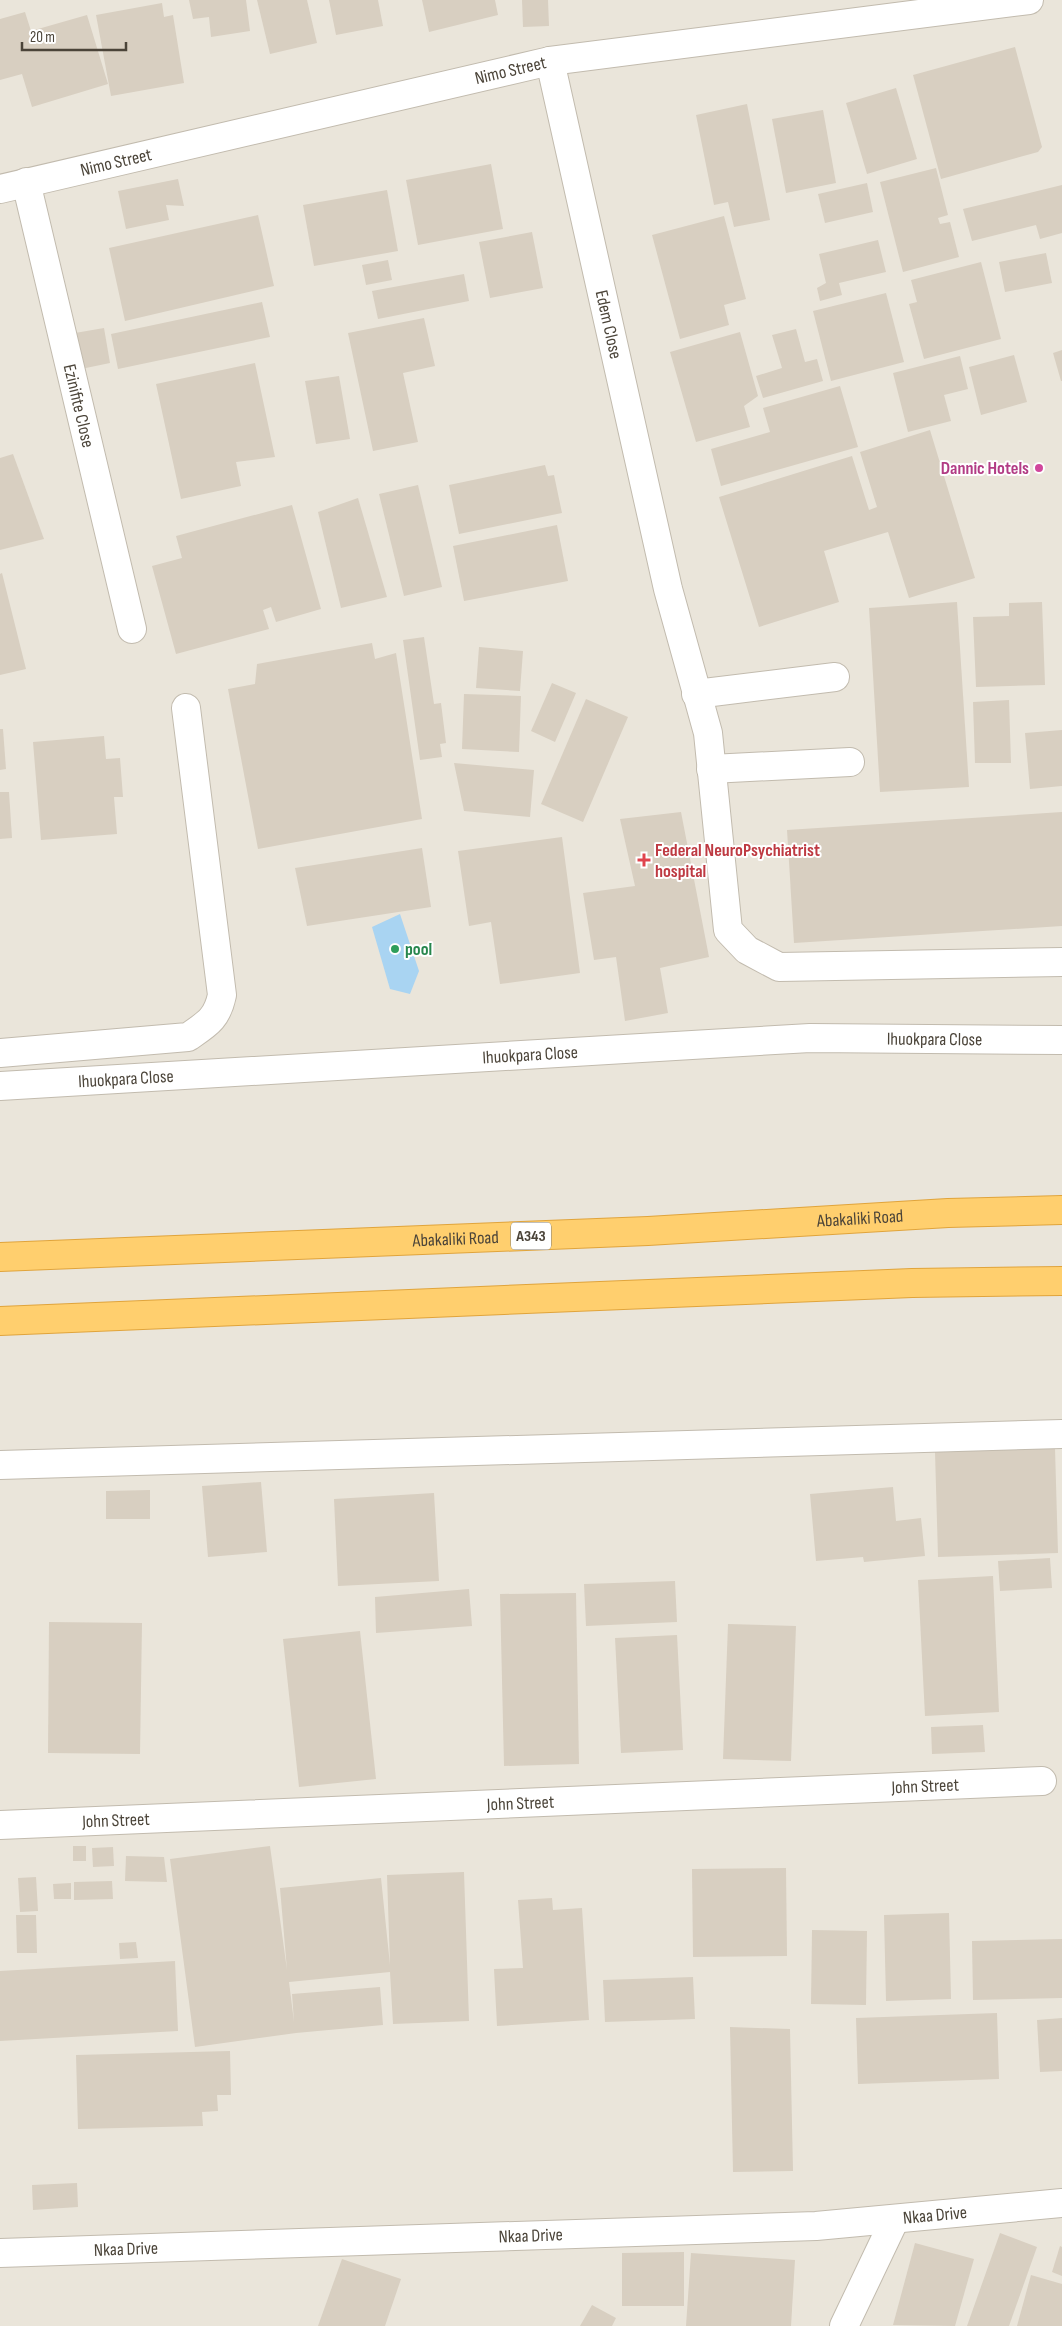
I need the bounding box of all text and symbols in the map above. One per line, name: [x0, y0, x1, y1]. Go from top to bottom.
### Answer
scale bar: [22, 20, 126, 52]
text: 20 m: [30, 28, 55, 47]
street label: Nimo Street: [473, 52, 549, 89]
street label: Nimo Street: [78, 143, 154, 180]
street label: Edem Close: [591, 288, 627, 361]
street label: Ezinifite Close: [59, 362, 99, 450]
place label: Dannic Hotels: [941, 458, 1029, 479]
marker: Dannic Hotels: [1033, 462, 1045, 474]
place label: Federal NeuroPsychiatrist hospital: [655, 840, 820, 882]
marker: Federal NeuroPsychiatrist hospital: [637, 853, 651, 867]
place label: pool: [405, 939, 432, 960]
marker: pool: [389, 943, 401, 955]
street label: Ihuokpara Close: [887, 1028, 982, 1050]
street label: Ihuokpara Close: [482, 1041, 578, 1068]
street label: Ihuokpara Close: [77, 1065, 174, 1092]
street label: Abakaliki Road: [815, 1205, 904, 1231]
road number: A343: [511, 1222, 551, 1250]
street label: Abakaliki Road: [411, 1226, 499, 1251]
street label: John Street: [890, 1774, 960, 1798]
street label: John Street: [485, 1791, 555, 1815]
street label: John Street: [81, 1808, 151, 1832]
street label: Nkaa Drive: [902, 2201, 968, 2228]
street label: Nkaa Drive: [498, 2224, 563, 2247]
street label: Nkaa Drive: [93, 2237, 158, 2260]

